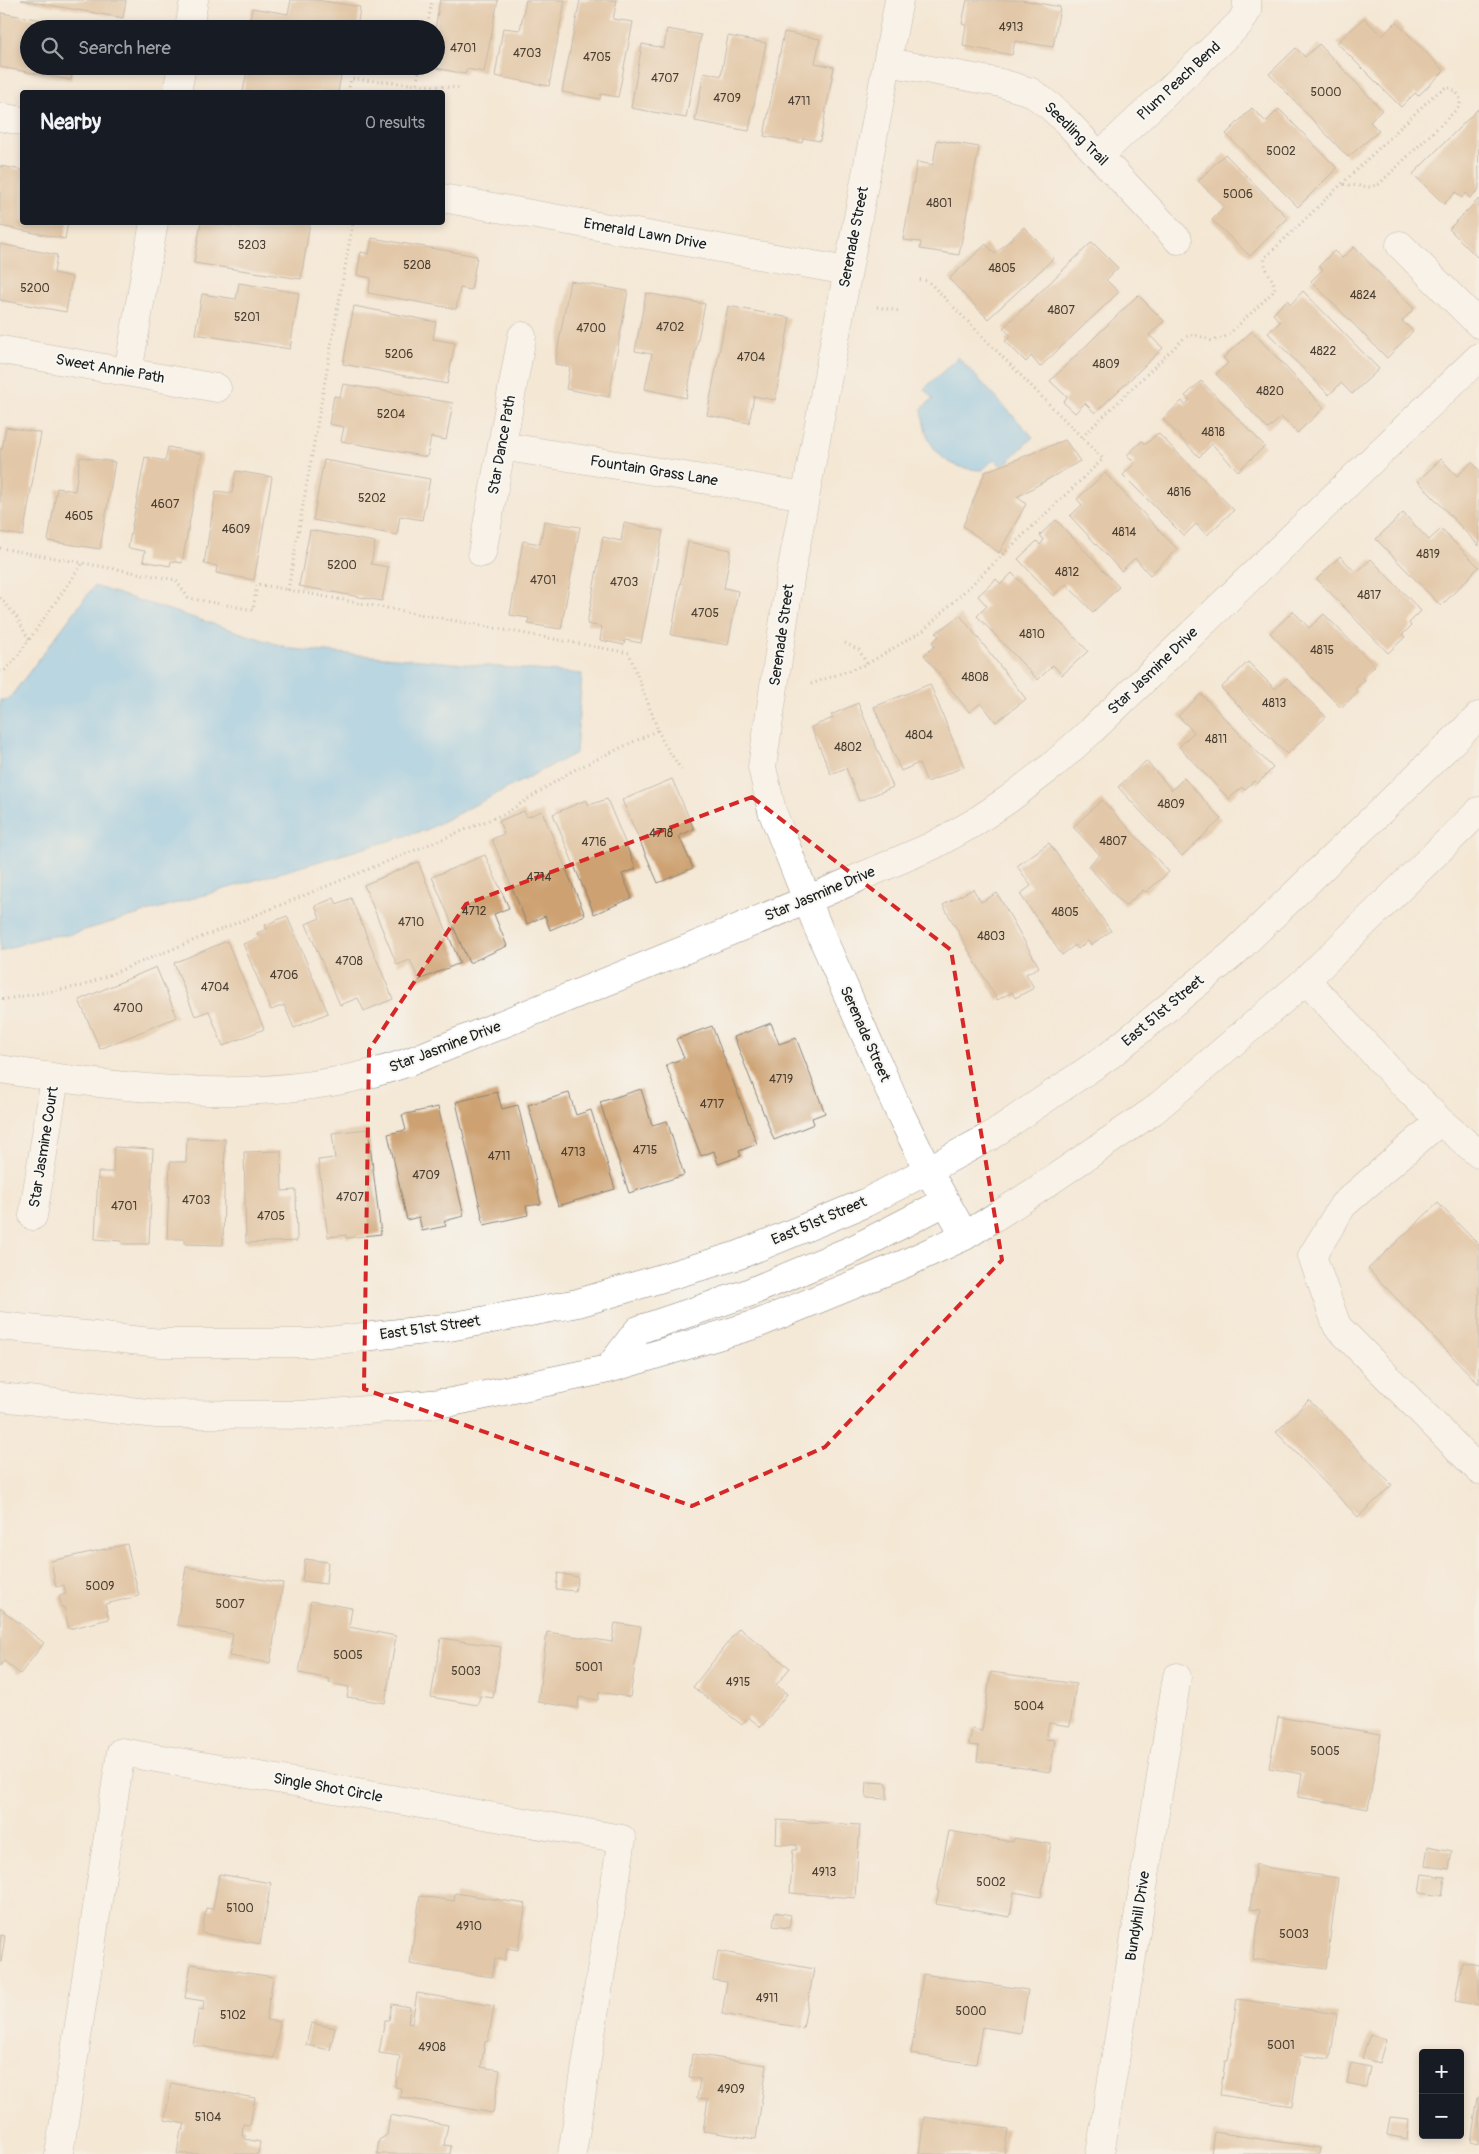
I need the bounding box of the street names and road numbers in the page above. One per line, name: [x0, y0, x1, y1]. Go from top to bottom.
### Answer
street label: Plum Peach Bend: [1133, 37, 1225, 125]
street label: Seedling Trail: [1040, 98, 1112, 170]
street label: Serenade Street: [835, 184, 873, 289]
street label: Emerald Lawn Drive: [582, 214, 708, 254]
street label: Sweet Annie Path: [54, 350, 166, 388]
street label: Star Dance Path: [484, 394, 520, 496]
street label: Fountain Grass Lane: [589, 452, 720, 491]
street label: Serenade Street: [765, 582, 799, 687]
street label: Star Jasmine Drive: [1104, 623, 1203, 719]
street label: Star Jasmine Drive: [762, 862, 879, 926]
street label: East 51st Street: [1118, 971, 1209, 1051]
street label: Serenade Street: [835, 983, 895, 1086]
street label: Star Jasmine Drive: [386, 1017, 504, 1077]
street label: Star Jasmine Court: [25, 1084, 63, 1209]
street label: East 51st Street: [769, 1192, 870, 1250]
street label: East 51st Street: [378, 1311, 483, 1344]
street label: Single Shot Circle: [272, 1769, 385, 1807]
street label: Bundyhill Drive: [1122, 1869, 1155, 1962]

